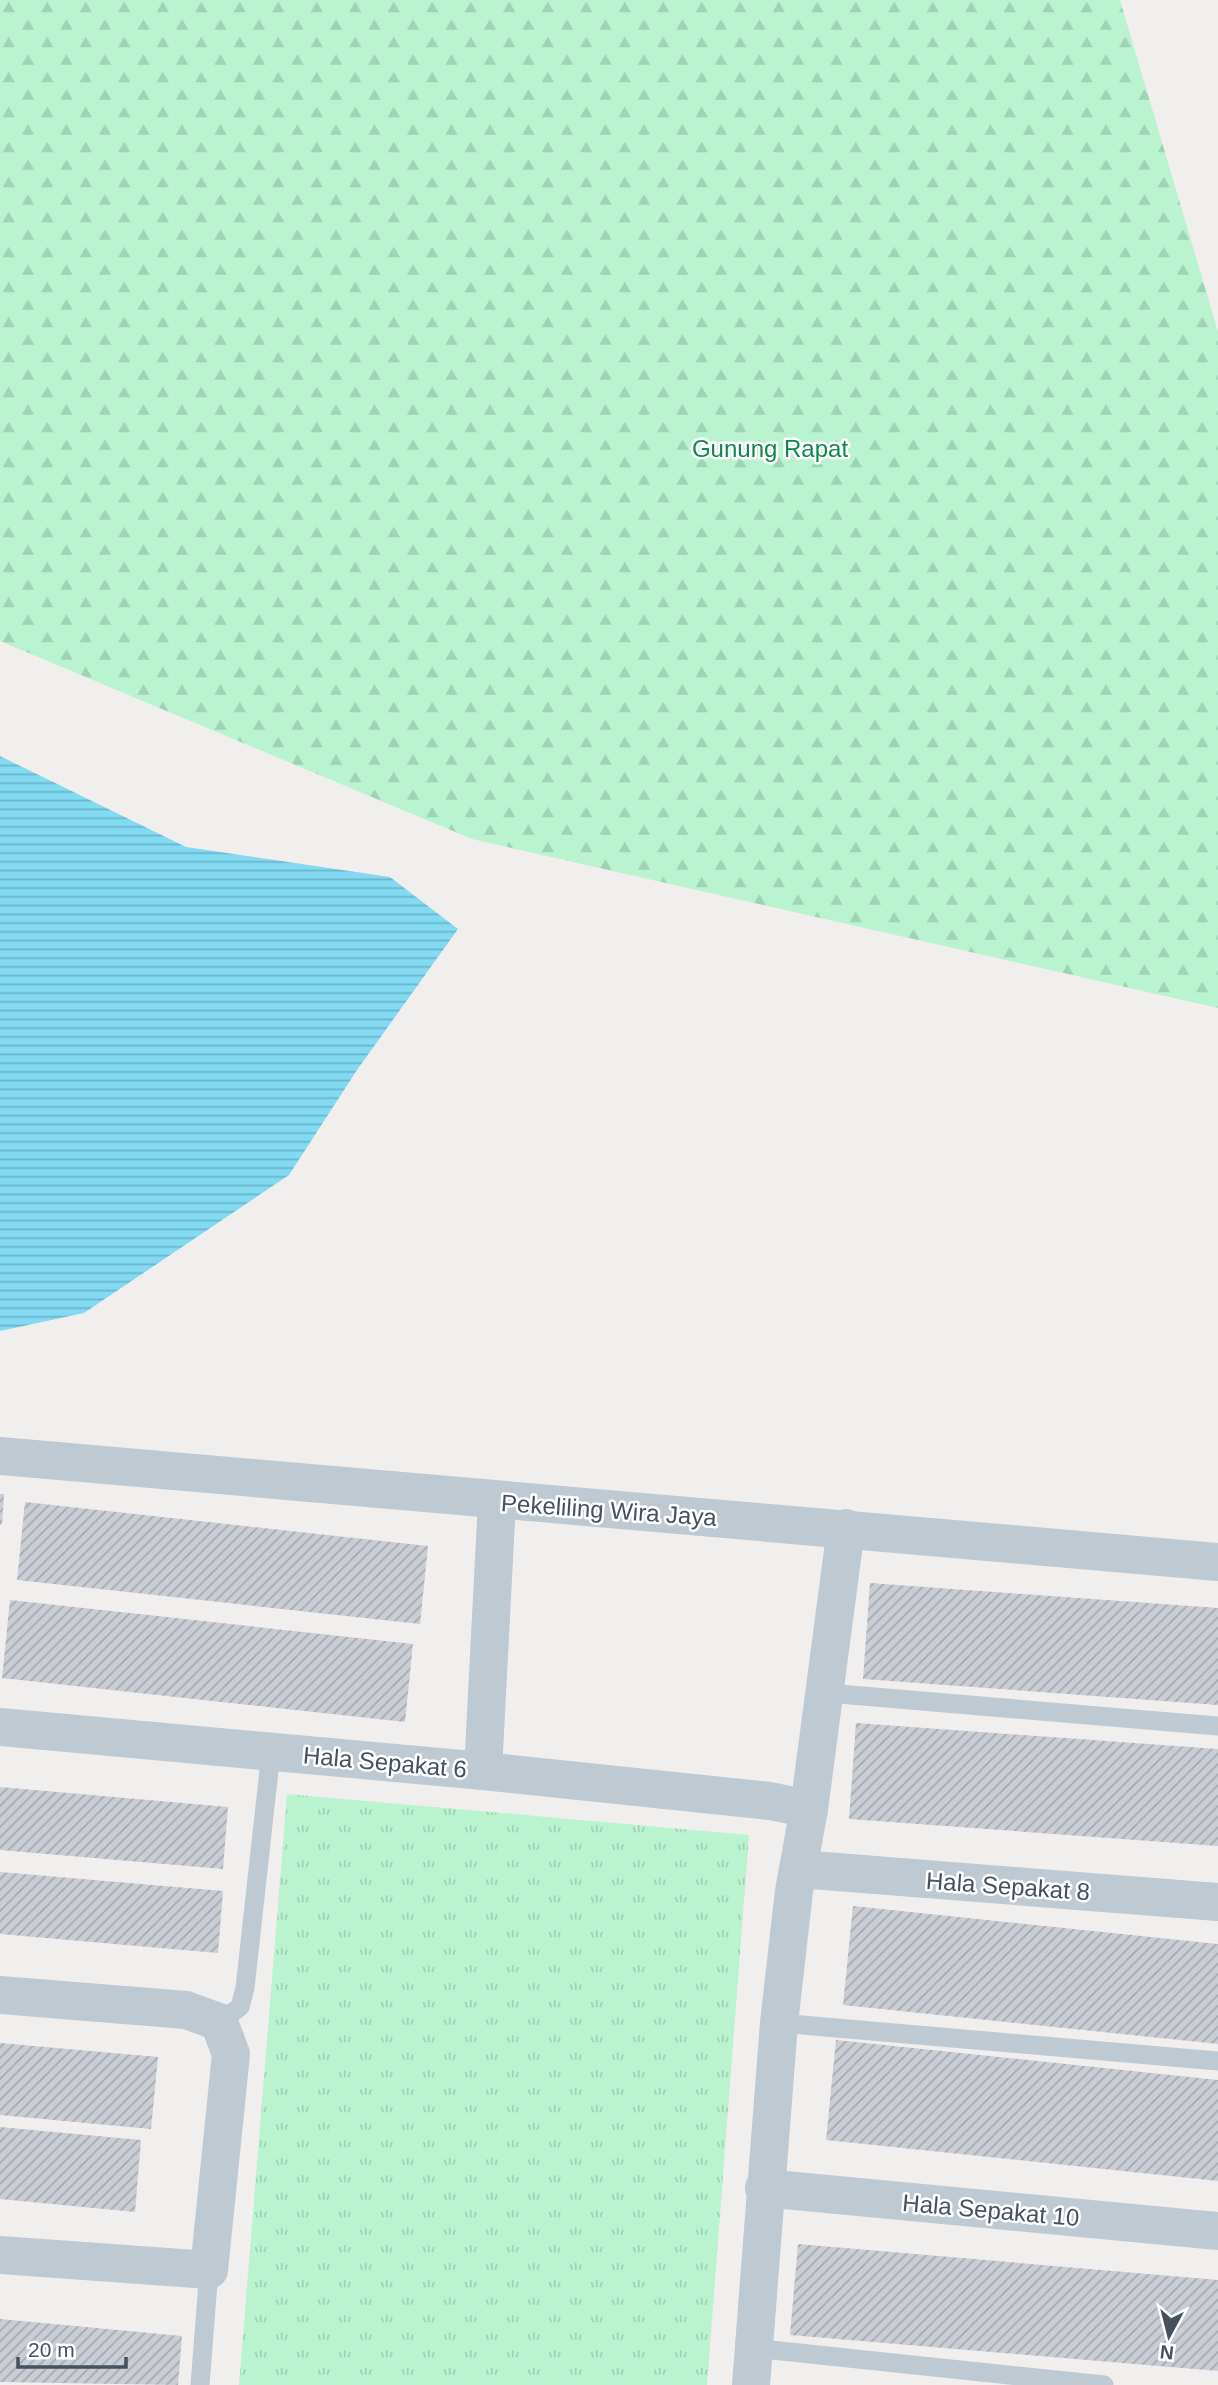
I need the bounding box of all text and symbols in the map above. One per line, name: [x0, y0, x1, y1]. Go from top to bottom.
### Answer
park label: Gunung Rapat: [692, 435, 848, 462]
street label: Pekeliling Wira Jaya: [500, 1489, 718, 1531]
street label: Hala Sepakat 6: [302, 1741, 468, 1783]
street label: Hala Sepakat 8: [925, 1867, 1091, 1905]
street label: Hala Sepakat 10: [901, 2189, 1081, 2231]
north arrow: [1134, 2301, 1204, 2371]
scale bar: [18, 2326, 126, 2370]
text: 20 m: [28, 2338, 75, 2361]
text: N: [1159, 2341, 1175, 2364]

